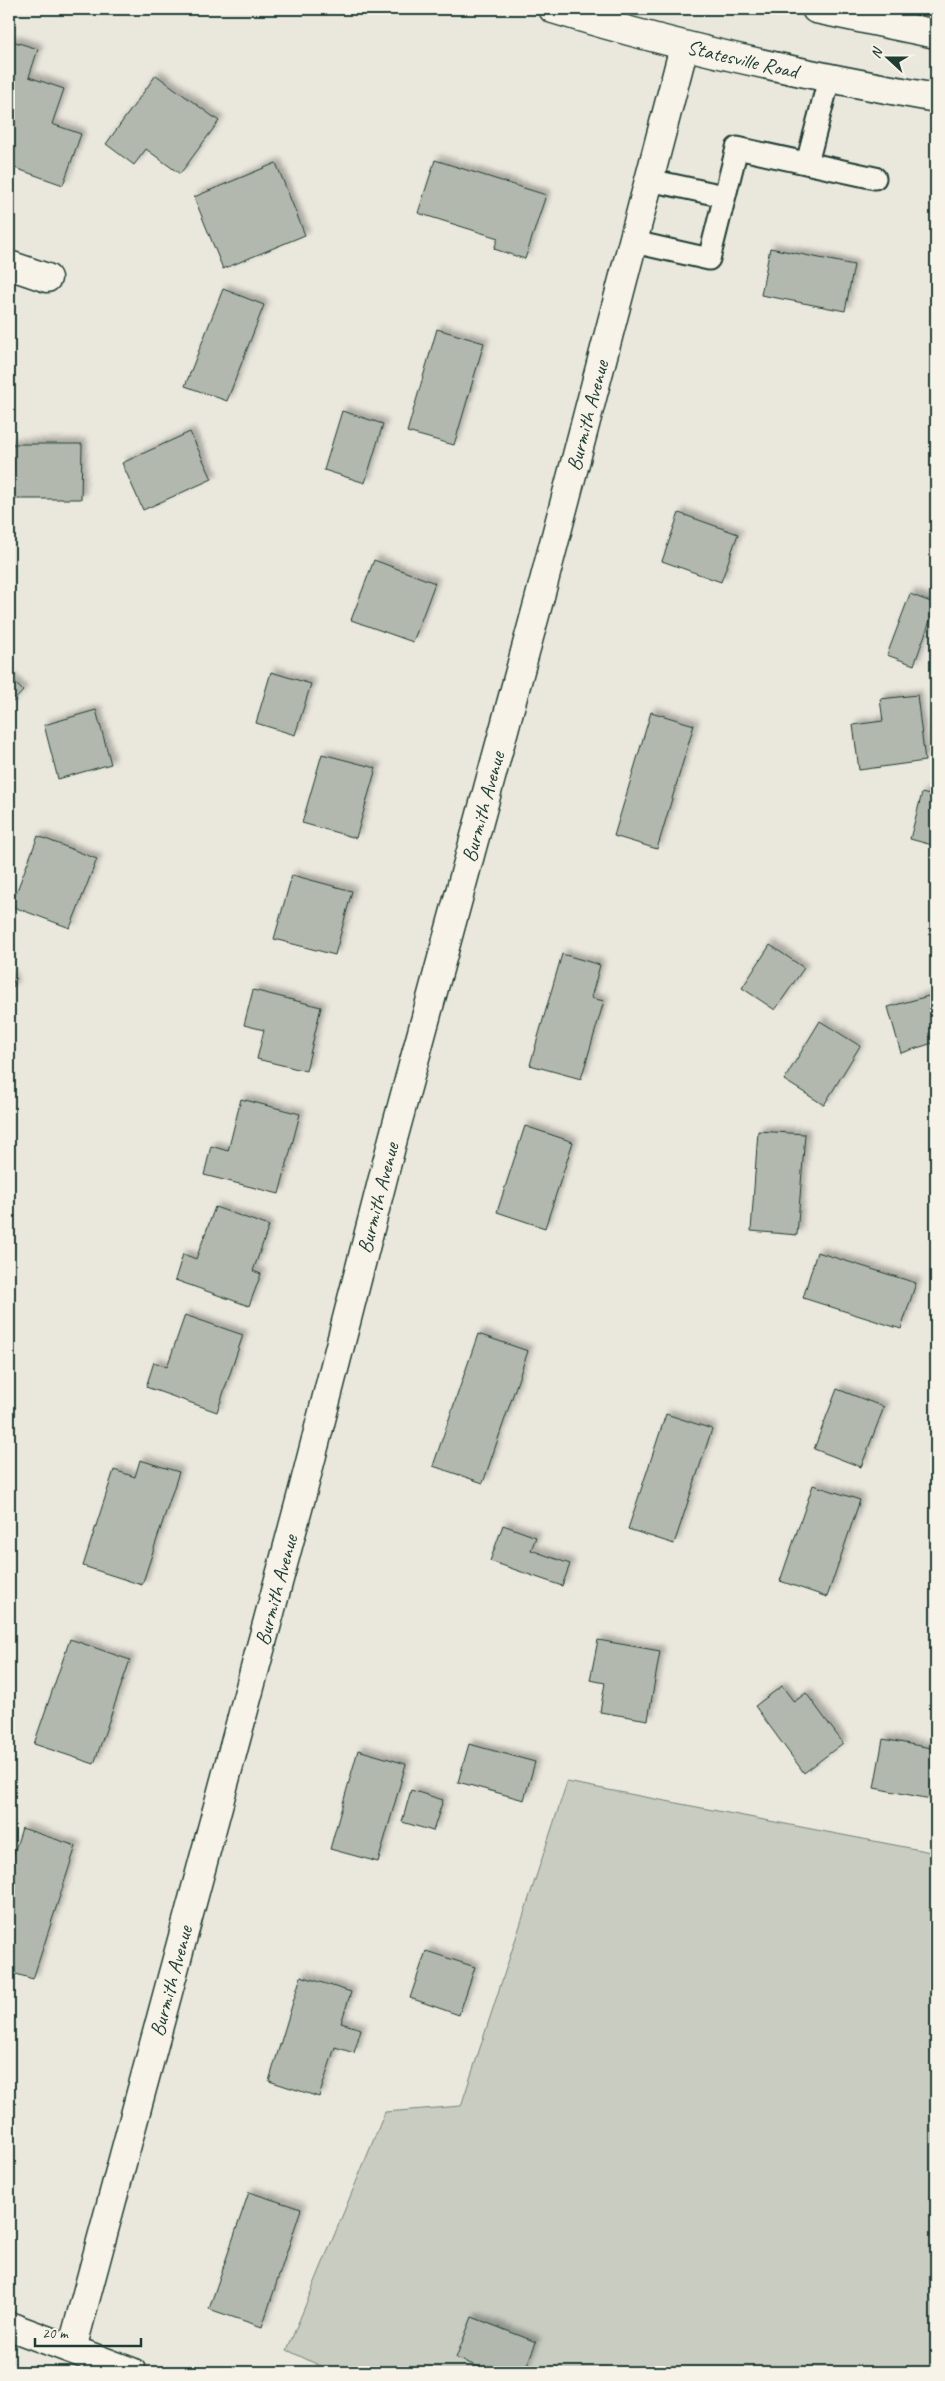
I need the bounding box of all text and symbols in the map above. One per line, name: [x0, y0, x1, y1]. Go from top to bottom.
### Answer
north arrow: [862, 32, 912, 82]
street label: Statesville Road: [684, 34, 804, 85]
text: N: [867, 44, 887, 61]
street label: Burmith Avenue: [560, 356, 615, 474]
street label: Burmith Avenue: [456, 748, 511, 865]
street label: Burmith Avenue: [351, 1139, 405, 1256]
street label: Burmith Avenue: [249, 1531, 304, 1648]
street label: Burmith Avenue: [144, 1922, 199, 2039]
scale bar: [35, 2316, 141, 2348]
text: 20 m: [42, 2324, 69, 2343]

